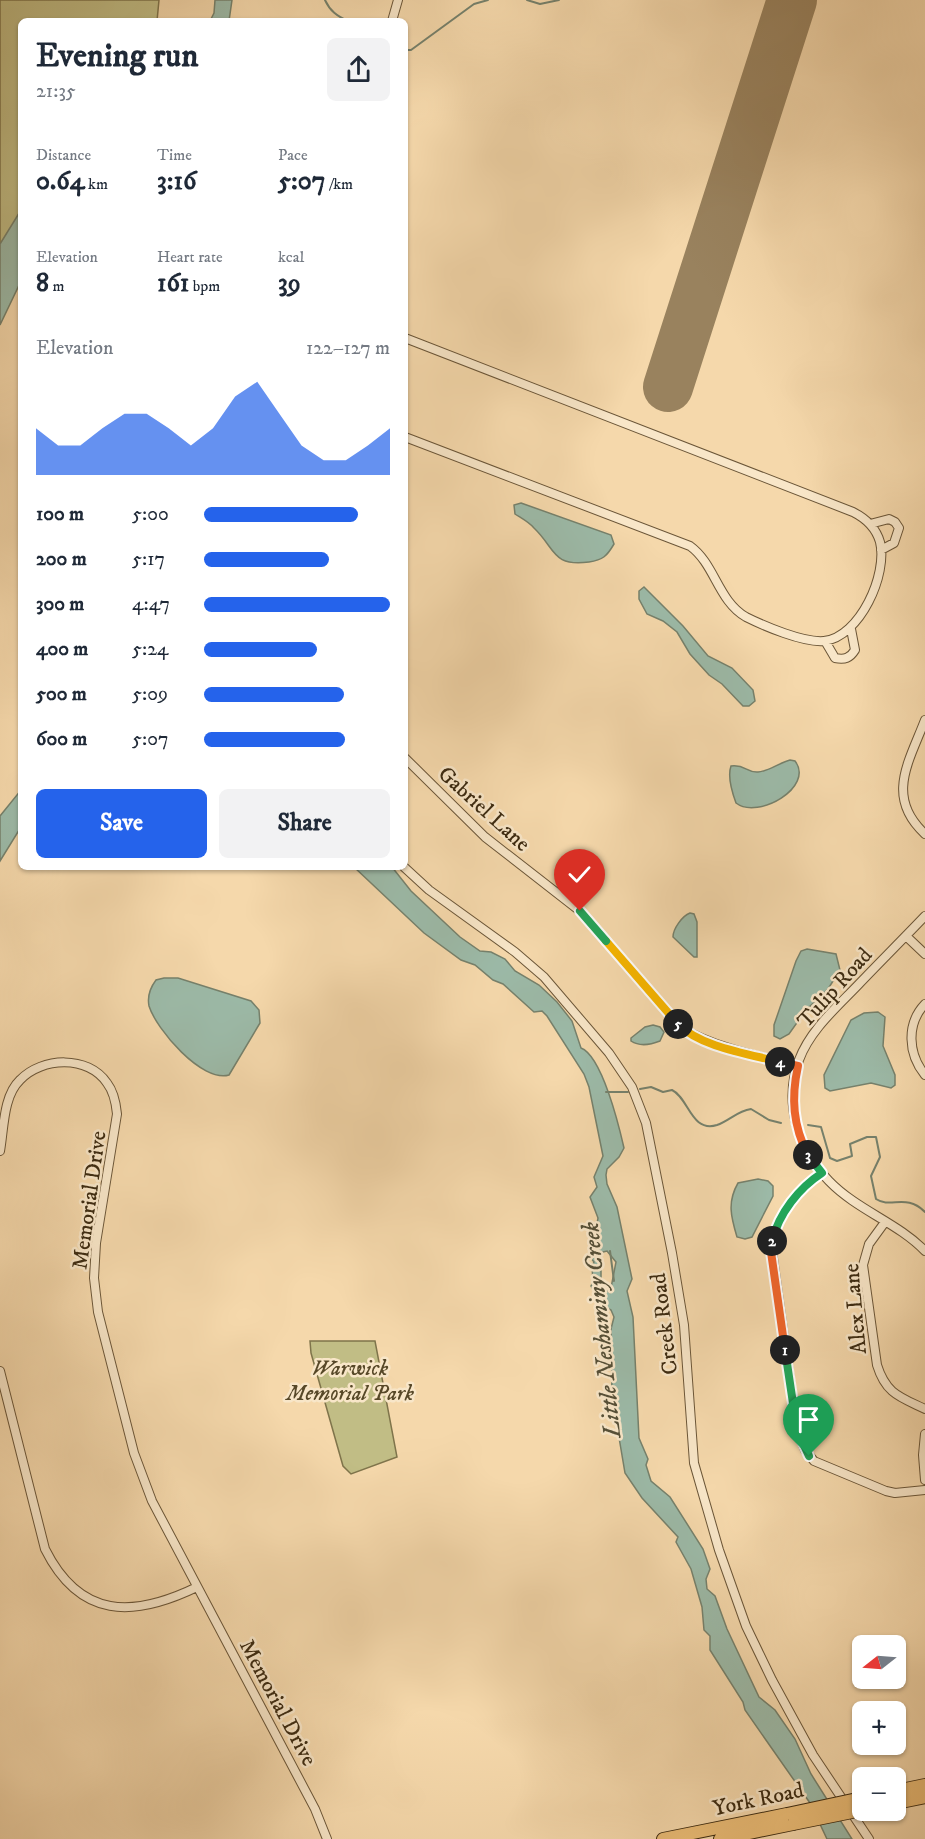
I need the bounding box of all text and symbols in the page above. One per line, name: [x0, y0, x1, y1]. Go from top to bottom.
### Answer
text: Evening run: [36, 36, 198, 77]
button: share: [327, 38, 390, 101]
text: 21:35: [36, 79, 76, 104]
text: Distance: [36, 145, 91, 165]
text: Time: [157, 145, 192, 165]
text: Pace: [278, 145, 308, 165]
text: 0.64: [36, 165, 85, 198]
text: 3:16: [157, 165, 196, 198]
text: 5:07: [278, 165, 325, 198]
text: km: [85, 174, 108, 194]
text: /km: [325, 174, 353, 194]
text: Elevation: [36, 247, 98, 267]
text: Heart rate: [157, 247, 223, 267]
text: kcal: [278, 247, 304, 267]
text: 8: [36, 267, 49, 300]
text: 161: [157, 267, 189, 300]
text: 39: [278, 267, 301, 300]
text: m: [49, 276, 64, 296]
text: bpm: [189, 276, 220, 296]
text: Elevation: [36, 336, 113, 361]
text: 122–127 m: [306, 336, 390, 361]
text: 100 m: [36, 502, 84, 527]
text: 5:00: [132, 502, 169, 527]
text: 200 m: [36, 547, 87, 572]
text: 5:17: [132, 547, 165, 572]
text: 300 m: [36, 592, 84, 617]
text: 4:47: [132, 592, 170, 617]
text: 400 m: [36, 637, 88, 662]
text: 5:24: [132, 637, 169, 662]
text: 500 m: [36, 682, 87, 707]
text: 5:09: [132, 682, 168, 707]
text: 600 m: [36, 727, 87, 752]
text: 5:07: [132, 727, 168, 752]
street label: Gabriel Lane: [432, 761, 536, 858]
button: Save: [36, 789, 207, 858]
button: Share: [219, 789, 390, 858]
pin: [554, 849, 605, 911]
icon: check: [563, 858, 596, 891]
street label: Tulip Road: [792, 942, 878, 1034]
pin: 5: [663, 1009, 693, 1039]
text: 5: [674, 1014, 682, 1034]
pin: 4: [765, 1047, 795, 1077]
text: 4: [775, 1052, 785, 1072]
street label: Memorial Drive: [66, 1129, 113, 1271]
pin: 3: [793, 1140, 823, 1170]
text: 3: [805, 1145, 811, 1165]
water label: Little Neshaminy Creek: [576, 1220, 628, 1441]
pin: 2: [757, 1226, 787, 1256]
text: 2: [768, 1231, 776, 1251]
street label: Alex Lane: [838, 1262, 873, 1355]
street label: Creek Road: [645, 1271, 684, 1376]
pin: 1: [770, 1335, 800, 1365]
text: 1: [782, 1340, 788, 1360]
park label: Warwick Memorial Park: [284, 1355, 415, 1407]
pin: [783, 1394, 834, 1456]
icon: arrive: [792, 1403, 825, 1436]
street label: Memorial Drive: [233, 1635, 322, 1771]
north arrow: [852, 1635, 906, 1689]
map controls: [852, 1635, 906, 1821]
button: +: [852, 1701, 906, 1755]
button: −: [852, 1767, 906, 1821]
street label: York Road: [710, 1777, 806, 1822]

